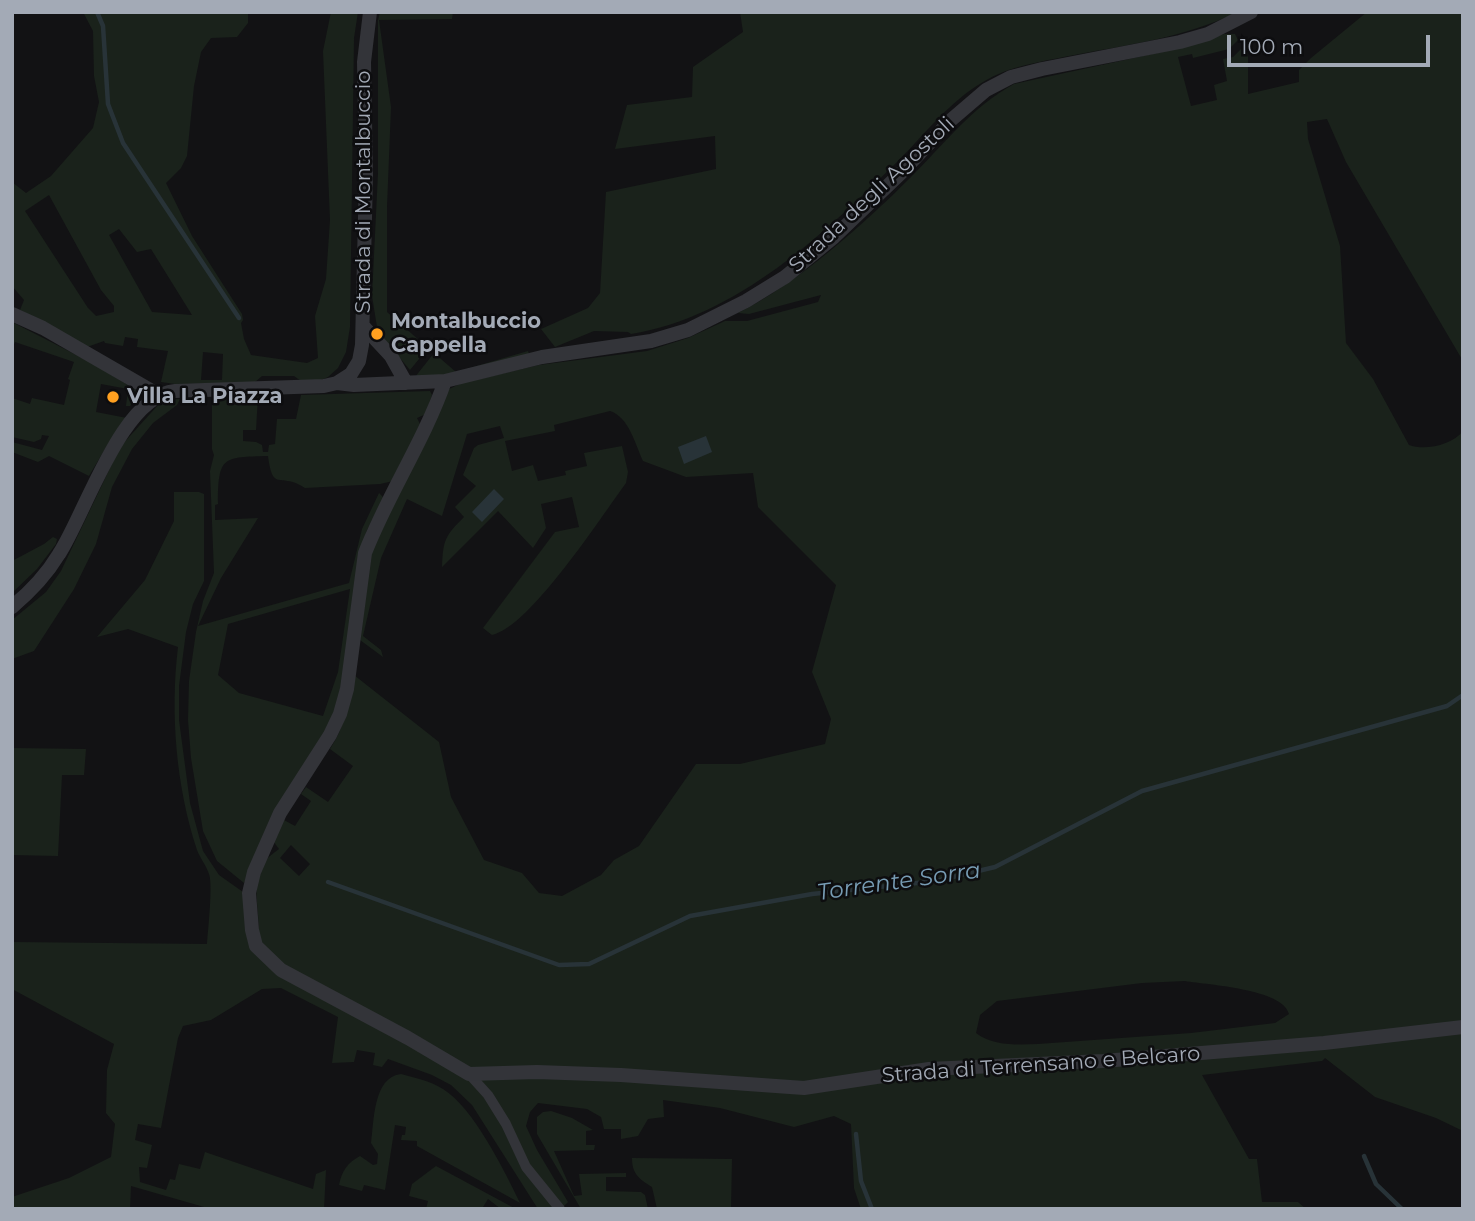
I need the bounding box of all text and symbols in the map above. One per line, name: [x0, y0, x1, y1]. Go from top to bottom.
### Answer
scale bar: [1230, 21, 1433, 65]
text: 100 m: [1240, 34, 1303, 59]
street label: Strada di Montalbuccio: [351, 71, 377, 313]
street label: Strada degli Agostoli: [784, 112, 960, 278]
place label: Montalbuccio Cappella: [391, 309, 541, 359]
marker: Montalbuccio Cappella: [369, 326, 385, 342]
place label: Villa La Piazza: [127, 384, 282, 410]
marker: Villa La Piazza: [105, 389, 121, 405]
water label: Torrente Sorra: [816, 857, 982, 907]
street label: Strada di Terrensano e Belcaro: [881, 1041, 1201, 1089]

